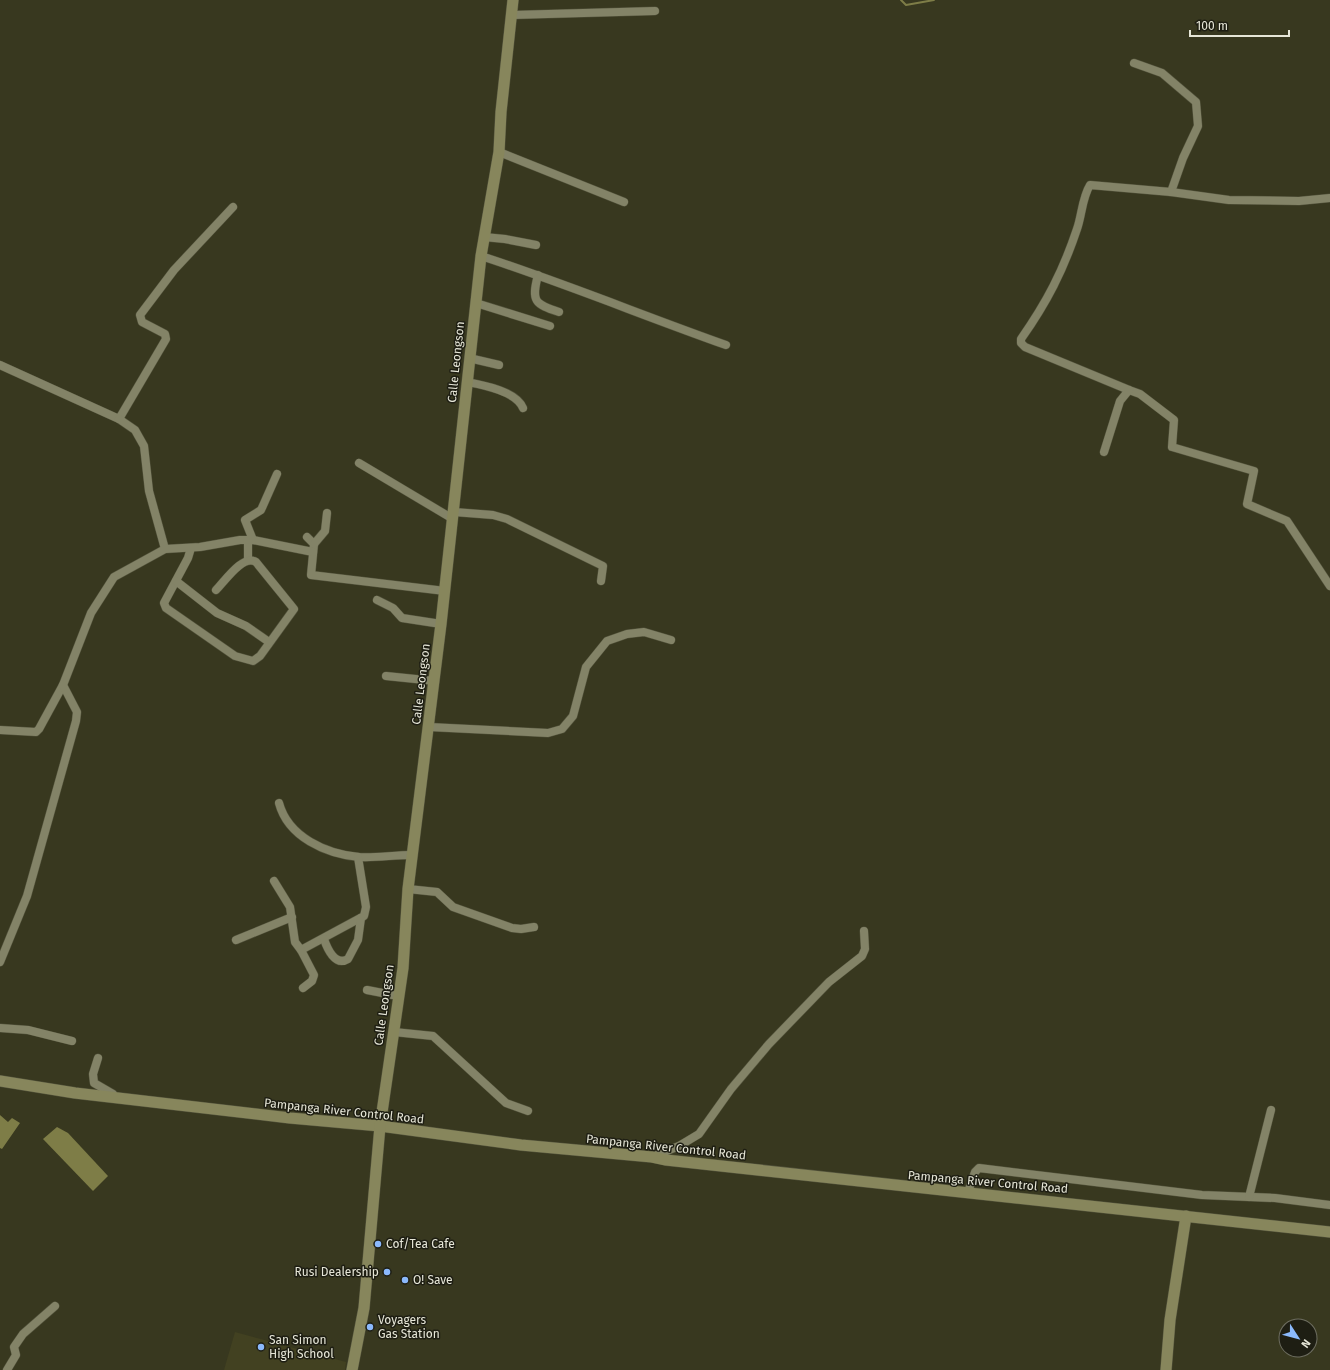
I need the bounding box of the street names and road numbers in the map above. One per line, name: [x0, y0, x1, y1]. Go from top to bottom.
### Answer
street label: Calle Leongson: [445, 321, 467, 403]
street label: Calle Leongson: [409, 643, 433, 725]
street label: Calle Leongson: [371, 964, 397, 1046]
street label: Pampanga River Control Road: [263, 1096, 425, 1126]
street label: Pampanga River Control Road: [585, 1132, 747, 1162]
street label: Pampanga River Control Road: [907, 1168, 1069, 1196]

